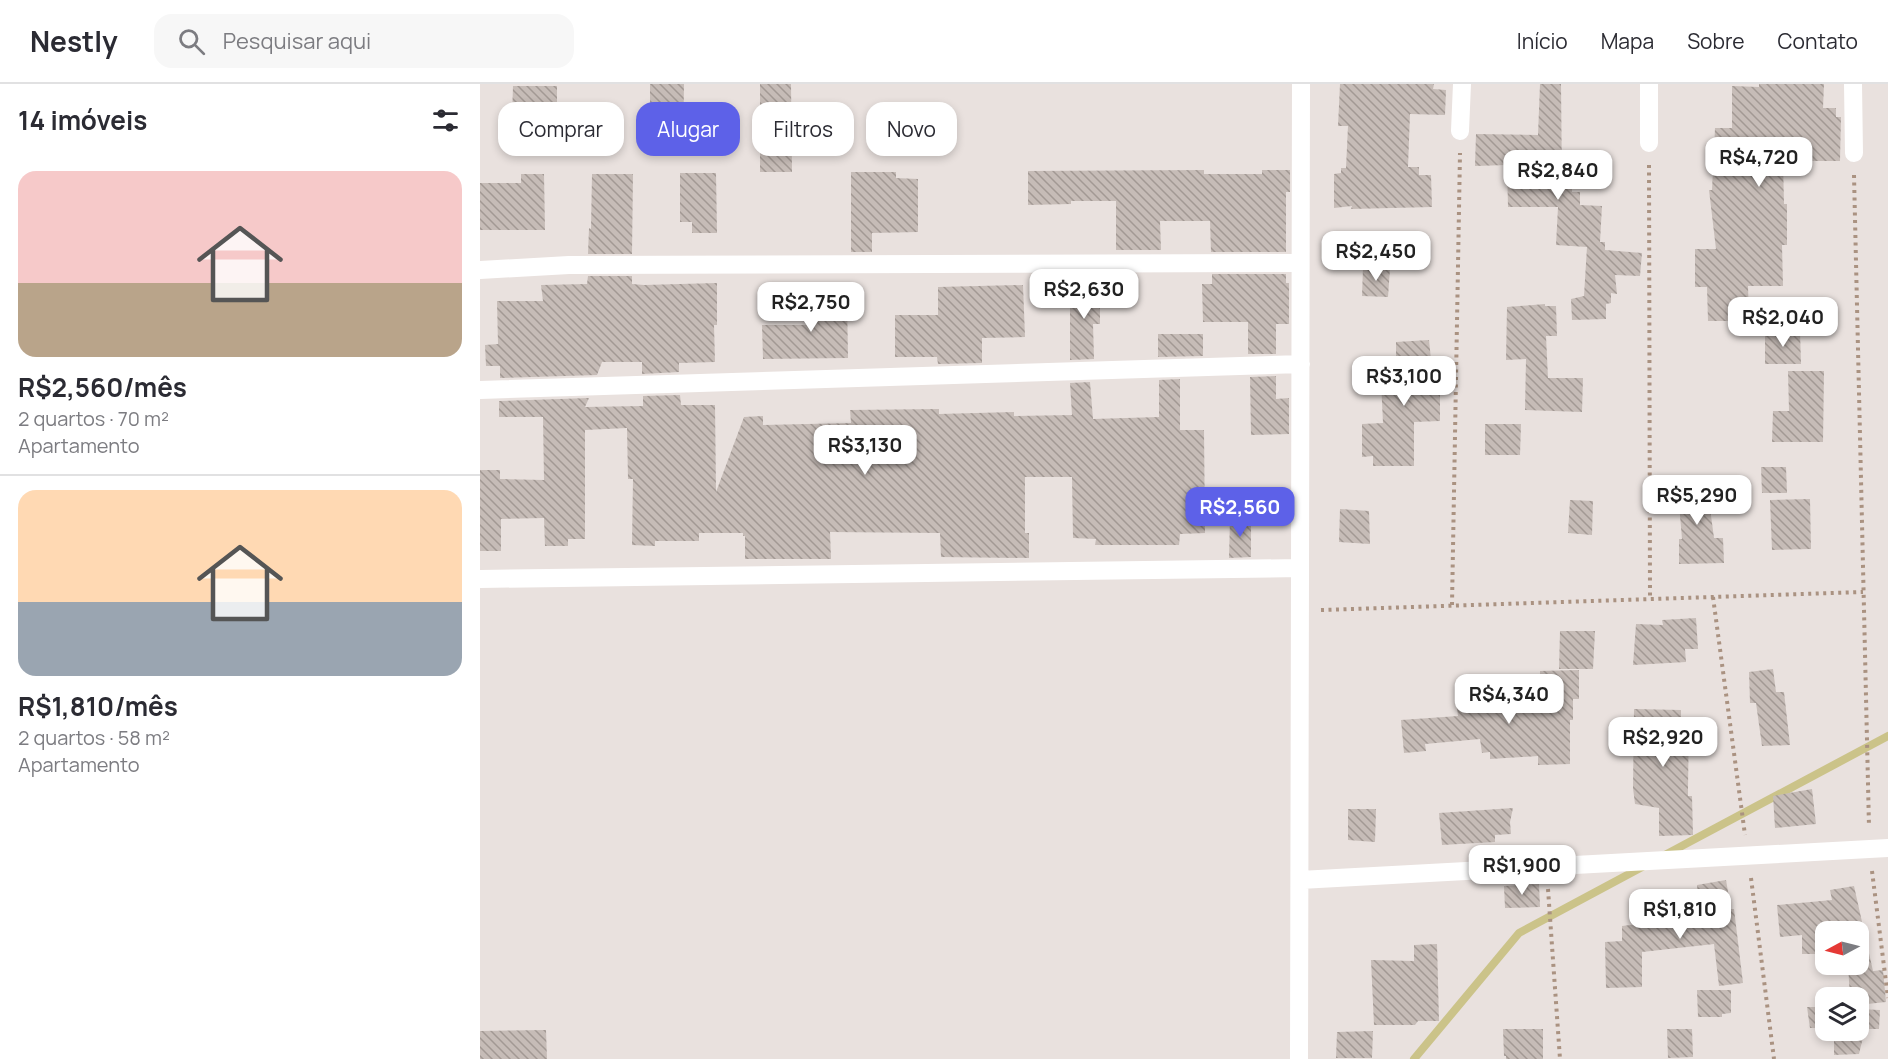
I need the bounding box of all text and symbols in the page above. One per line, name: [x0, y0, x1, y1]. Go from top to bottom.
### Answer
search box: [154, 14, 574, 68]
text: Nestly: [30, 22, 118, 60]
icon: search: [175, 25, 208, 58]
text: Pesquisar aqui: [223, 26, 371, 56]
text: Início: [1517, 27, 1568, 55]
text: Mapa: [1601, 27, 1654, 55]
text: Sobre: [1687, 27, 1745, 55]
text: Contato: [1778, 27, 1858, 55]
text: 14 imóveis: [18, 102, 147, 138]
chip: Comprar: [498, 102, 624, 156]
chip: Alugar: [636, 102, 740, 156]
chip: Filtros: [752, 102, 854, 156]
chip: Novo: [866, 102, 957, 156]
icon: filters: [429, 104, 462, 137]
pin: R$4,720: [1704, 137, 1814, 188]
text: R$4,720: [1719, 143, 1799, 170]
pin: R$2,840: [1503, 150, 1613, 201]
text: R$2,840: [1517, 156, 1599, 183]
icon: home: [186, 210, 294, 318]
pin: R$2,450: [1321, 231, 1431, 282]
text: R$2,450: [1336, 237, 1416, 264]
pin: R$2,630: [1029, 269, 1139, 320]
text: R$2,630: [1044, 275, 1124, 302]
pin: R$2,750: [756, 282, 866, 333]
text: R$2,750: [771, 288, 851, 315]
pin: R$2,040: [1728, 297, 1838, 348]
text: R$2,040: [1742, 303, 1824, 330]
pin: R$3,100: [1349, 356, 1459, 407]
text: R$3,100: [1366, 362, 1442, 389]
text: R$2,560/mês: [18, 369, 187, 405]
text: 2 quartos · 70 m²: [18, 405, 169, 432]
pin: R$3,130: [810, 425, 920, 476]
text: R$3,130: [828, 431, 902, 458]
text: Apartamento: [18, 432, 140, 459]
pin: R$5,290: [1642, 475, 1752, 526]
text: R$5,290: [1656, 481, 1738, 508]
pin: R$2,560: [1185, 487, 1295, 538]
text: R$2,560: [1199, 493, 1281, 520]
icon: home: [186, 529, 294, 637]
pin: R$4,340: [1454, 674, 1564, 725]
text: R$4,340: [1469, 680, 1549, 707]
text: R$1,810/mês: [18, 688, 178, 724]
pin: R$2,920: [1608, 717, 1718, 768]
text: R$2,920: [1622, 723, 1704, 750]
text: 2 quartos · 58 m²: [18, 724, 170, 751]
text: Apartamento: [18, 751, 140, 778]
pin: R$1,900: [1467, 845, 1577, 896]
text: R$1,900: [1483, 851, 1561, 878]
pin: R$1,810: [1625, 889, 1735, 940]
text: R$1,810: [1643, 895, 1717, 922]
north arrow: [1815, 921, 1869, 975]
map controls: [1815, 921, 1869, 1041]
button: layers: [1815, 987, 1869, 1041]

